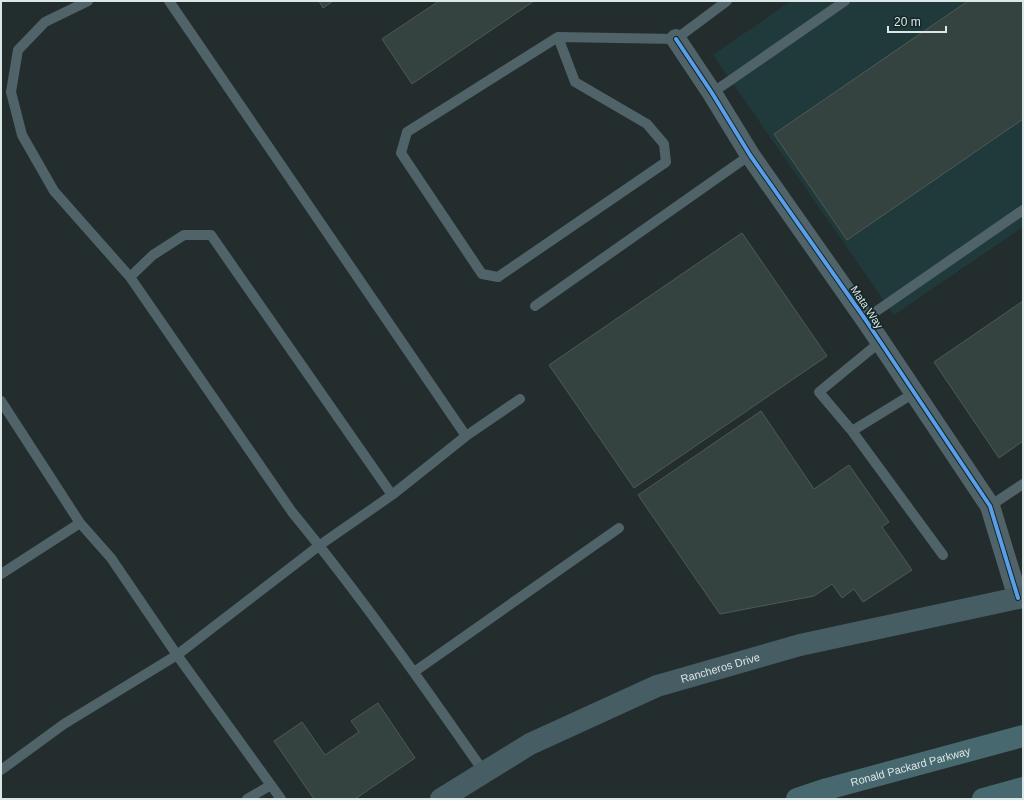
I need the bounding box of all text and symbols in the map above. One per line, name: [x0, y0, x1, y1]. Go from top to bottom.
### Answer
scale bar: [888, 8, 946, 34]
text: 20 m: [894, 15, 921, 29]
street label: Mata Way: [848, 283, 886, 331]
street label: Rancheros Drive: [679, 651, 761, 685]
street label: Ronald Packard Parkway: [849, 744, 972, 788]

